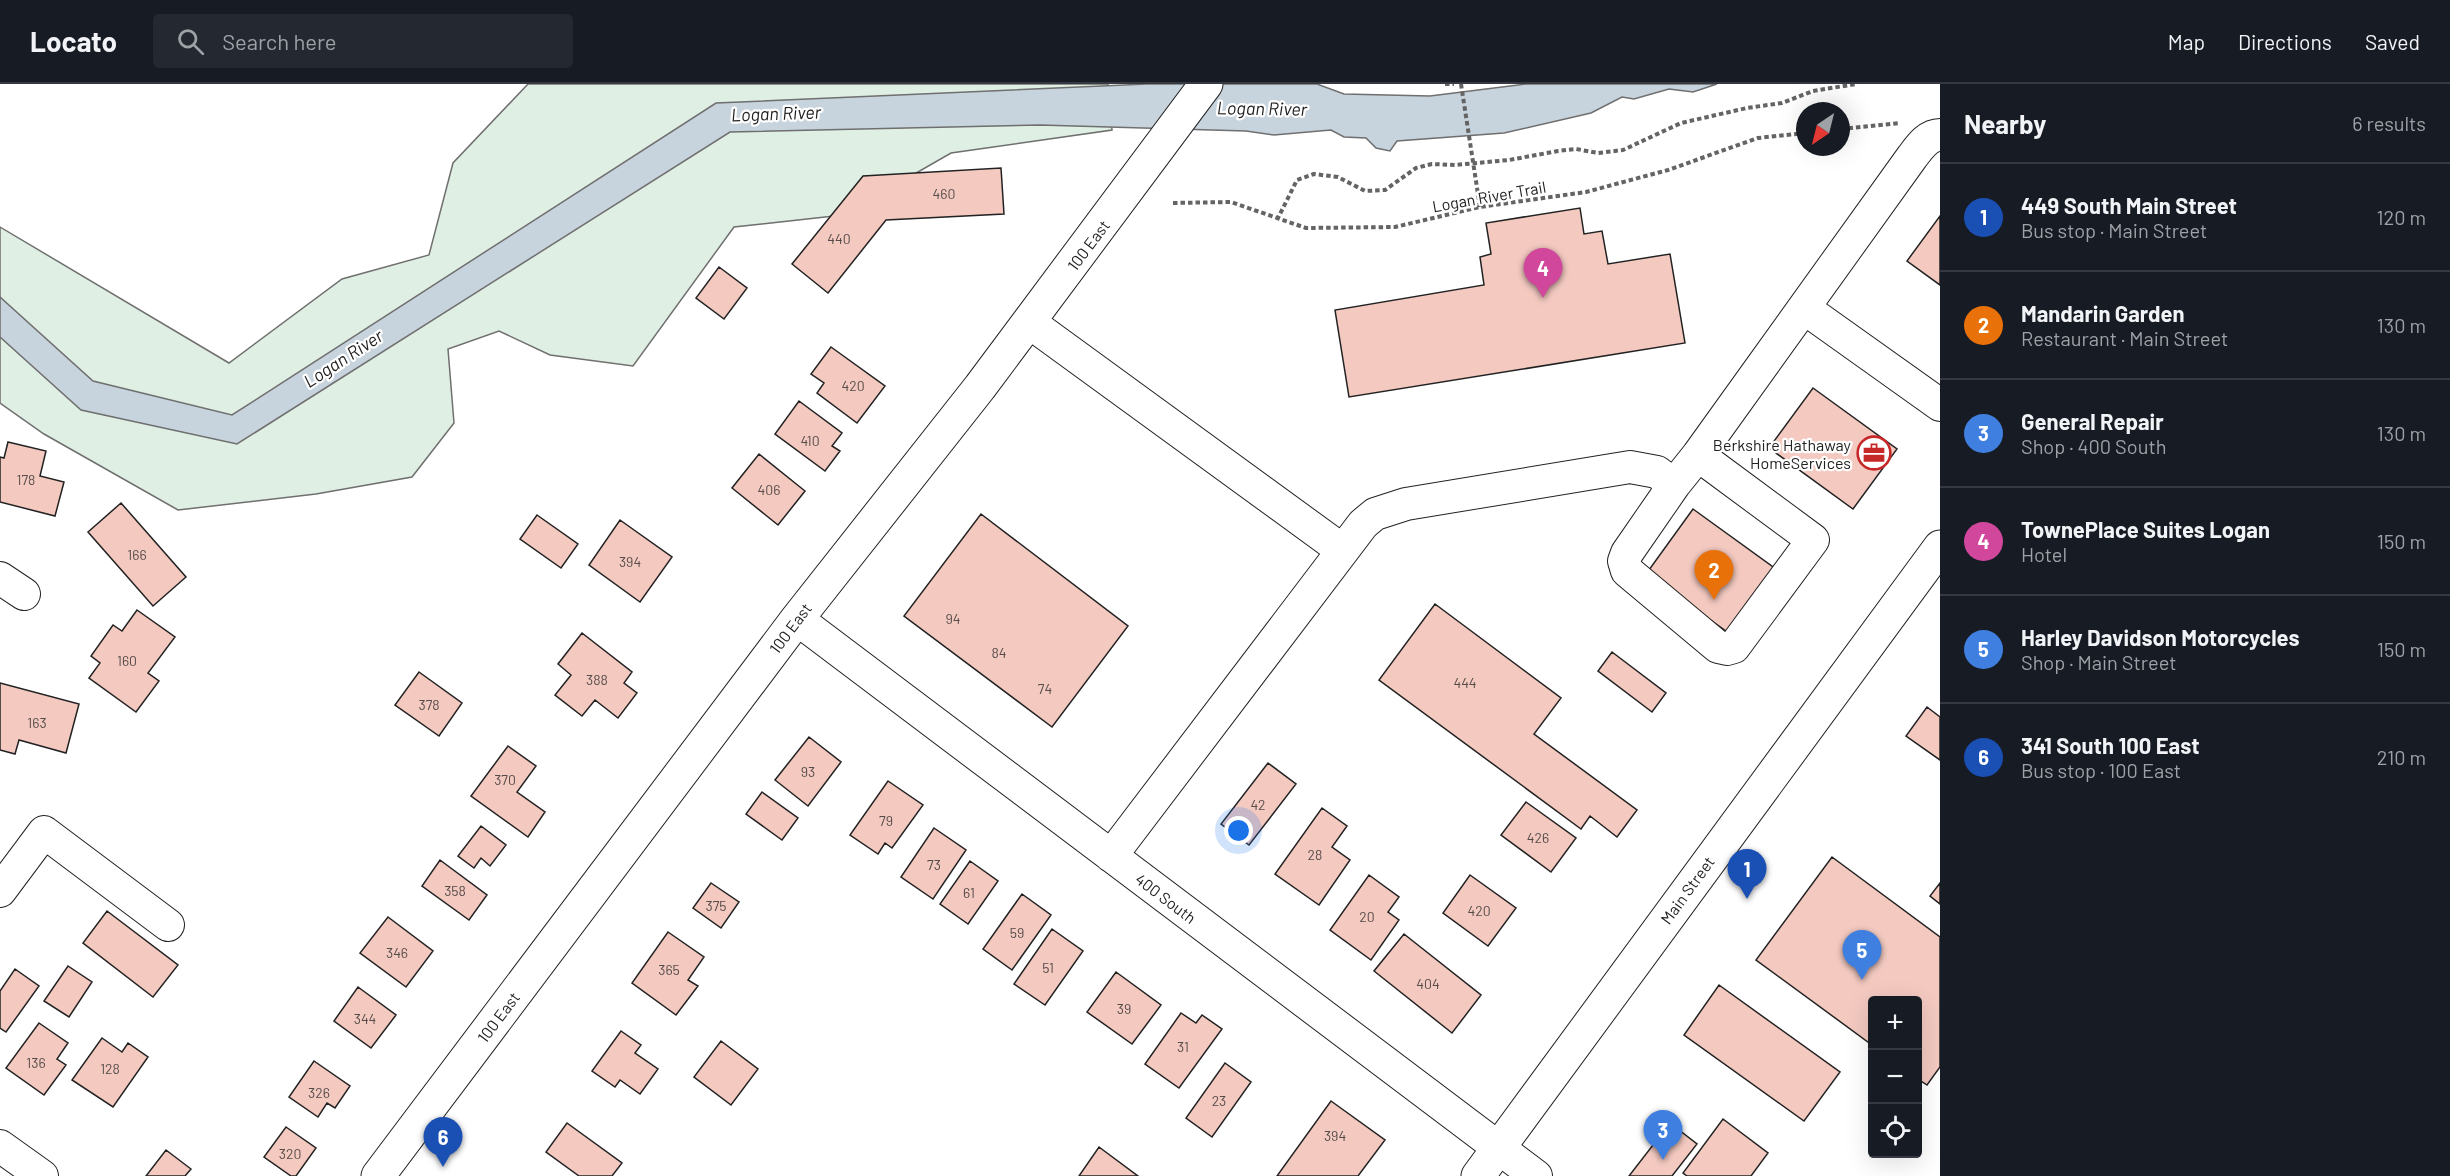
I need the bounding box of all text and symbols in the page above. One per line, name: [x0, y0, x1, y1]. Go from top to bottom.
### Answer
search box: [153, 14, 573, 68]
text: Locato: [30, 24, 117, 58]
icon: search: [174, 25, 207, 58]
text: Search here: [222, 28, 337, 54]
text: Map: [2168, 29, 2205, 54]
text: Directions: [2238, 29, 2332, 54]
text: Saved: [2365, 29, 2420, 54]
water label: Logan River: [1217, 96, 1308, 120]
water label: Logan River: [731, 100, 822, 126]
north arrow: [1796, 102, 1850, 156]
text: Nearby: [1964, 108, 2046, 139]
text: 6 results: [2352, 111, 2426, 135]
street label: Logan River Trail: [1431, 177, 1547, 215]
house number: 460: [933, 185, 955, 202]
text: 449 South Main Street: [2021, 192, 2237, 218]
text: 1: [1980, 205, 1987, 229]
text: 120 m: [2376, 205, 2426, 229]
street label: 100 East: [1063, 216, 1113, 274]
text: Bus stop · Main Street: [2021, 218, 2207, 242]
house number: 440: [827, 230, 851, 247]
pin: 4: [1524, 248, 1562, 298]
text: Mandarin Garden: [2021, 300, 2185, 326]
text: 2: [1978, 313, 1989, 337]
text: 130 m: [2377, 313, 2426, 337]
water label: Logan River: [299, 324, 387, 392]
text: Restaurant · Main Street: [2021, 326, 2228, 350]
house number: 420: [841, 377, 865, 394]
text: General Repair: [2021, 408, 2164, 434]
text: 3: [1978, 421, 1989, 445]
text: 130 m: [2377, 421, 2426, 445]
house number: 410: [800, 432, 820, 449]
text: Shop · 400 South: [2021, 434, 2166, 458]
place label: Berkshire Hathaway HomeServices: [1713, 435, 1852, 472]
office icon: Berkshire Hathaway HomeServices: [1856, 435, 1892, 471]
house number: 178: [17, 471, 35, 488]
house number: 406: [758, 481, 780, 498]
text: TownePlace Suites Logan: [2021, 516, 2270, 542]
text: 4: [1977, 529, 1990, 553]
text: 150 m: [2377, 529, 2426, 553]
text: Hotel: [2021, 542, 2067, 566]
house number: 166: [127, 546, 147, 563]
pin: 2: [1694, 550, 1734, 600]
house number: 394: [619, 553, 641, 570]
street label: 100 East: [765, 599, 815, 657]
house number: 94: [945, 610, 961, 627]
text: Harley Davidson Motorcycles: [2021, 624, 2299, 650]
text: 5: [1978, 637, 1989, 661]
text: 150 m: [2377, 637, 2426, 661]
house number: 84: [991, 644, 1007, 661]
text: Shop · Main Street: [2021, 650, 2176, 674]
house number: 160: [117, 652, 137, 669]
house number: 388: [586, 671, 608, 688]
house number: 444: [1453, 674, 1477, 691]
house number: 74: [1038, 680, 1052, 697]
house number: 378: [418, 696, 440, 713]
house number: 163: [27, 714, 47, 731]
text: 341 South 100 East: [2021, 732, 2200, 758]
text: 6: [1978, 745, 1989, 769]
text: 210 m: [2377, 745, 2426, 769]
text: Bus stop · 100 East: [2021, 758, 2181, 782]
house number: 93: [801, 763, 815, 780]
house number: 370: [494, 771, 516, 788]
house number: 42: [1250, 796, 1266, 813]
house number: 79: [879, 812, 893, 829]
your location: [1224, 816, 1253, 845]
house number: 426: [1527, 829, 1549, 846]
house number: 28: [1308, 846, 1322, 863]
pin: 1: [1728, 850, 1766, 899]
street label: Main Street: [1656, 852, 1718, 928]
house number: 73: [927, 856, 941, 873]
street label: 400 South: [1132, 869, 1200, 927]
house number: 358: [444, 882, 466, 899]
house number: 61: [963, 884, 975, 901]
house number: 375: [705, 897, 727, 914]
house number: 420: [1467, 902, 1491, 919]
house number: 20: [1359, 908, 1375, 925]
house number: 59: [1010, 924, 1024, 941]
pin: 5: [1842, 930, 1882, 980]
house number: 346: [386, 944, 408, 961]
house number: 51: [1042, 959, 1054, 976]
house number: 365: [658, 961, 680, 978]
house number: 404: [1416, 975, 1440, 992]
street label: 100 East: [473, 988, 523, 1046]
map controls: [1868, 996, 1922, 1158]
button: +: [1868, 996, 1922, 1050]
house number: 39: [1117, 1000, 1131, 1017]
house number: 344: [354, 1010, 376, 1027]
house number: 31: [1177, 1038, 1189, 1055]
button: −: [1868, 1050, 1922, 1104]
house number: 136: [26, 1054, 46, 1071]
house number: 128: [100, 1060, 120, 1077]
house number: 326: [308, 1084, 330, 1101]
house number: 23: [1212, 1092, 1226, 1109]
button: locate: [1868, 1104, 1922, 1158]
pin: 3: [1644, 1110, 1682, 1160]
pin: 6: [424, 1118, 462, 1167]
house number: 394: [1324, 1127, 1346, 1144]
house number: 320: [279, 1145, 301, 1162]

